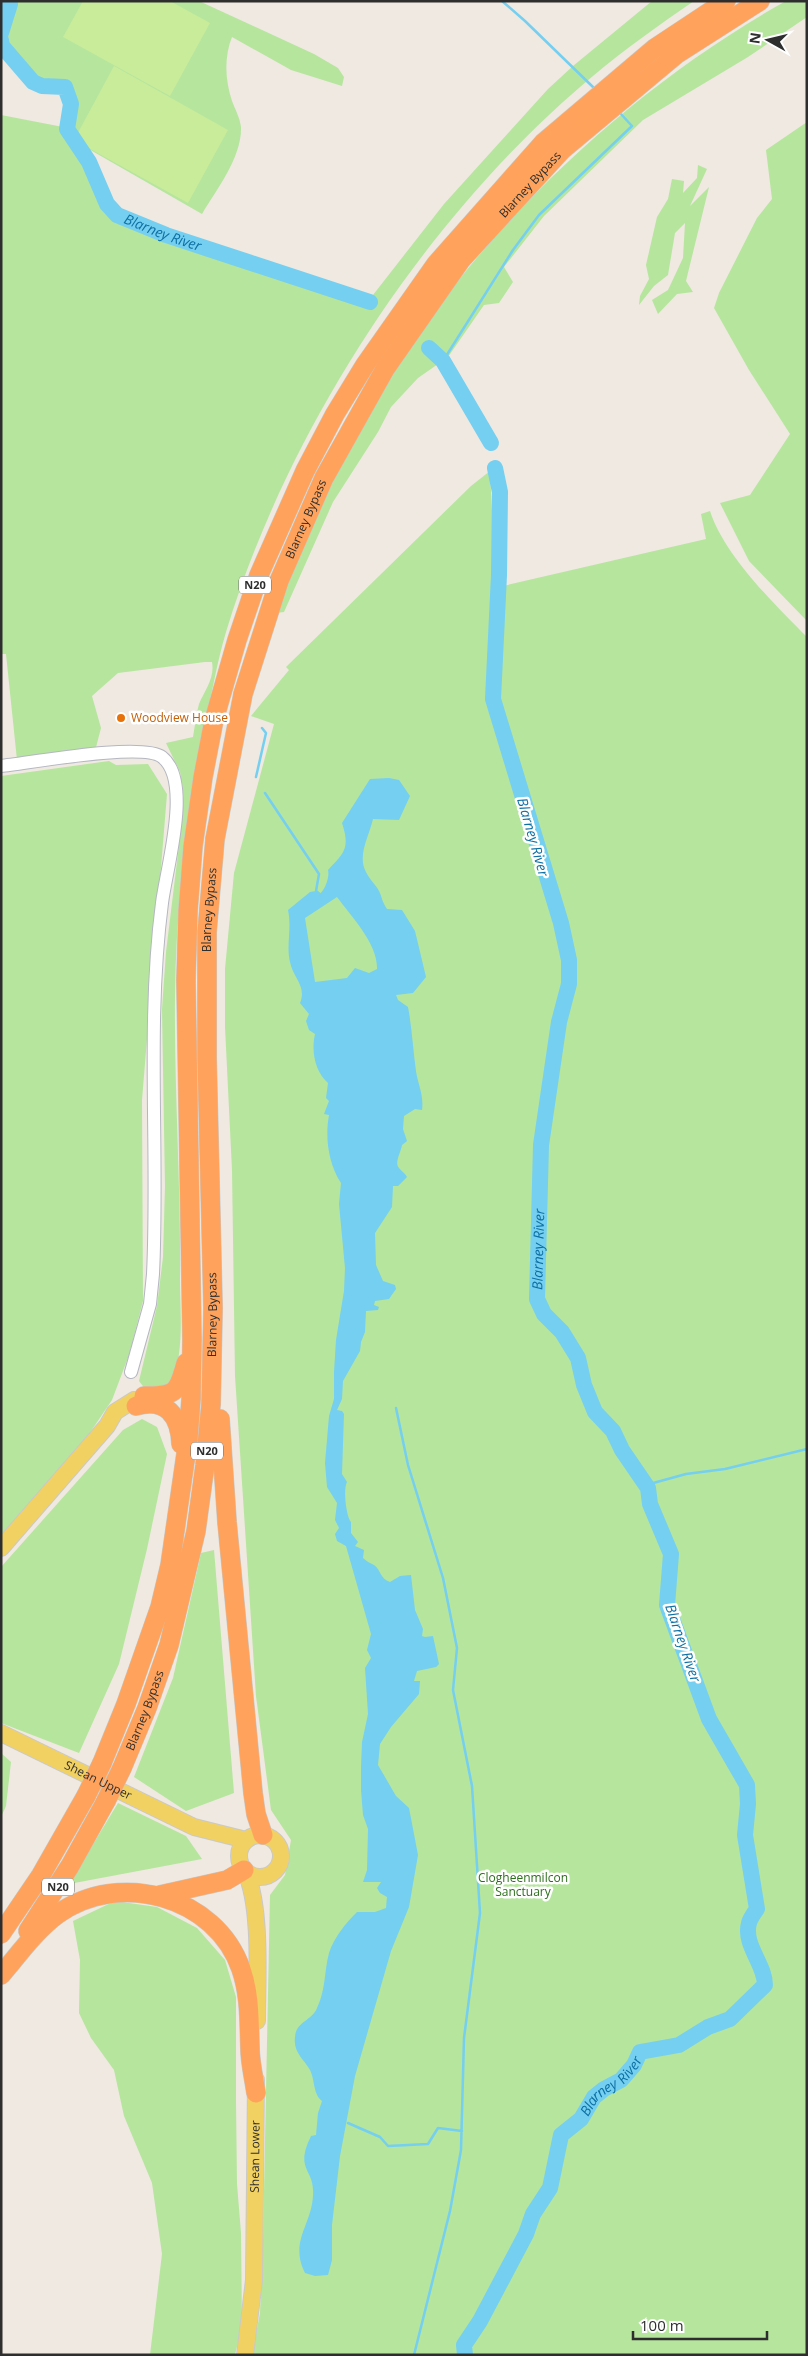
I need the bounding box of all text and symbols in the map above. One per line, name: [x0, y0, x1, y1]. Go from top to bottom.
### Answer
north arrow: [743, 15, 793, 65]
text: N: [744, 31, 765, 45]
street label: Blarney Bypass: [495, 147, 565, 221]
water label: Blarney River: [121, 209, 204, 255]
street label: Blarney Bypass: [281, 476, 330, 561]
road number: N20: [239, 576, 271, 594]
place label: Woodview House: [131, 709, 228, 726]
marker: Woodview House: [115, 712, 127, 724]
water label: Blarney River: [513, 795, 554, 879]
street label: Blarney Bypass: [198, 867, 221, 952]
water label: Blarney River: [527, 1208, 548, 1290]
street label: Blarney Bypass: [203, 1272, 221, 1357]
road number: N20: [191, 1442, 223, 1460]
water label: Blarney River: [661, 1601, 706, 1685]
street label: Blarney Bypass: [121, 1668, 168, 1753]
street label: Shean Upper: [62, 1756, 135, 1803]
park label: Clogheenmilcon Sanctuary: [478, 1869, 568, 1900]
road number: N20: [42, 1878, 74, 1895]
water label: Blarney River: [575, 2052, 646, 2119]
street label: Shean Lower: [246, 2120, 264, 2193]
scale bar: [633, 2308, 767, 2340]
text: 100 m: [640, 2315, 684, 2335]

